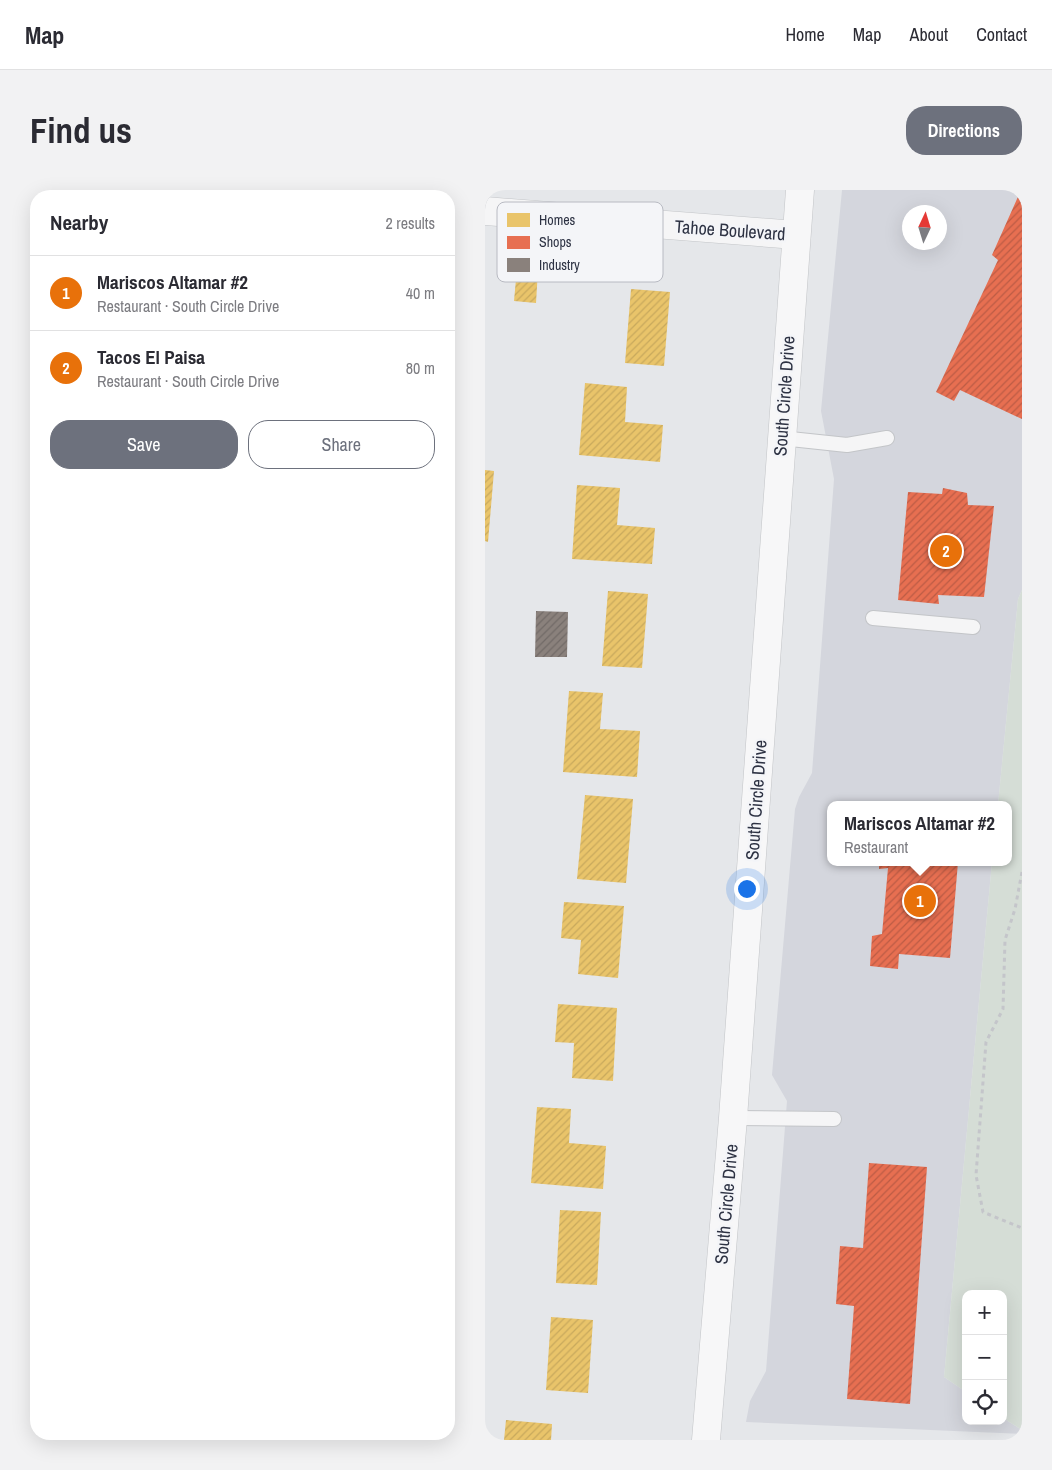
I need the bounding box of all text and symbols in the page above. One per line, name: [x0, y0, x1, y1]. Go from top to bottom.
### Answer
text: Map: [25, 19, 64, 51]
text: Home: [785, 22, 825, 47]
text: Map: [853, 22, 882, 47]
text: About: [910, 22, 948, 47]
text: Contact: [976, 22, 1027, 47]
button: Directions: [906, 106, 1022, 155]
text: Find us: [30, 107, 132, 154]
legend: [497, 202, 663, 282]
north arrow: [902, 205, 947, 250]
text: Nearby: [50, 208, 108, 237]
text: Homes: [539, 211, 576, 229]
text: 2 results: [385, 212, 435, 234]
street label: Tahoe Boulevard: [674, 214, 786, 246]
text: Shops: [539, 233, 572, 251]
text: Industry: [539, 256, 580, 274]
text: Mariscos Altamar #2: [97, 269, 248, 295]
text: 1: [62, 282, 70, 304]
text: 40 m: [406, 282, 435, 304]
text: Restaurant · South Circle Drive: [97, 295, 279, 317]
street label: South Circle Drive: [767, 335, 801, 457]
text: Tacos El Paisa: [97, 344, 205, 370]
text: 2: [62, 357, 70, 379]
text: 80 m: [406, 357, 435, 379]
text: Restaurant · South Circle Drive: [97, 370, 279, 392]
button: Save: [50, 420, 238, 469]
button: Share: [248, 420, 435, 469]
pin: 2: [930, 532, 962, 570]
street label: South Circle Drive: [739, 739, 773, 861]
popup: [827, 801, 1012, 866]
text: Mariscos Altamar #2: [844, 810, 995, 836]
text: Restaurant: [844, 836, 908, 858]
your location: [734, 876, 760, 902]
pin: 1: [904, 882, 936, 920]
street label: South Circle Drive: [708, 1143, 744, 1265]
map controls: [962, 1290, 1007, 1425]
button: +: [962, 1290, 1007, 1335]
button: −: [962, 1335, 1007, 1380]
button: locate: [962, 1380, 1007, 1425]

